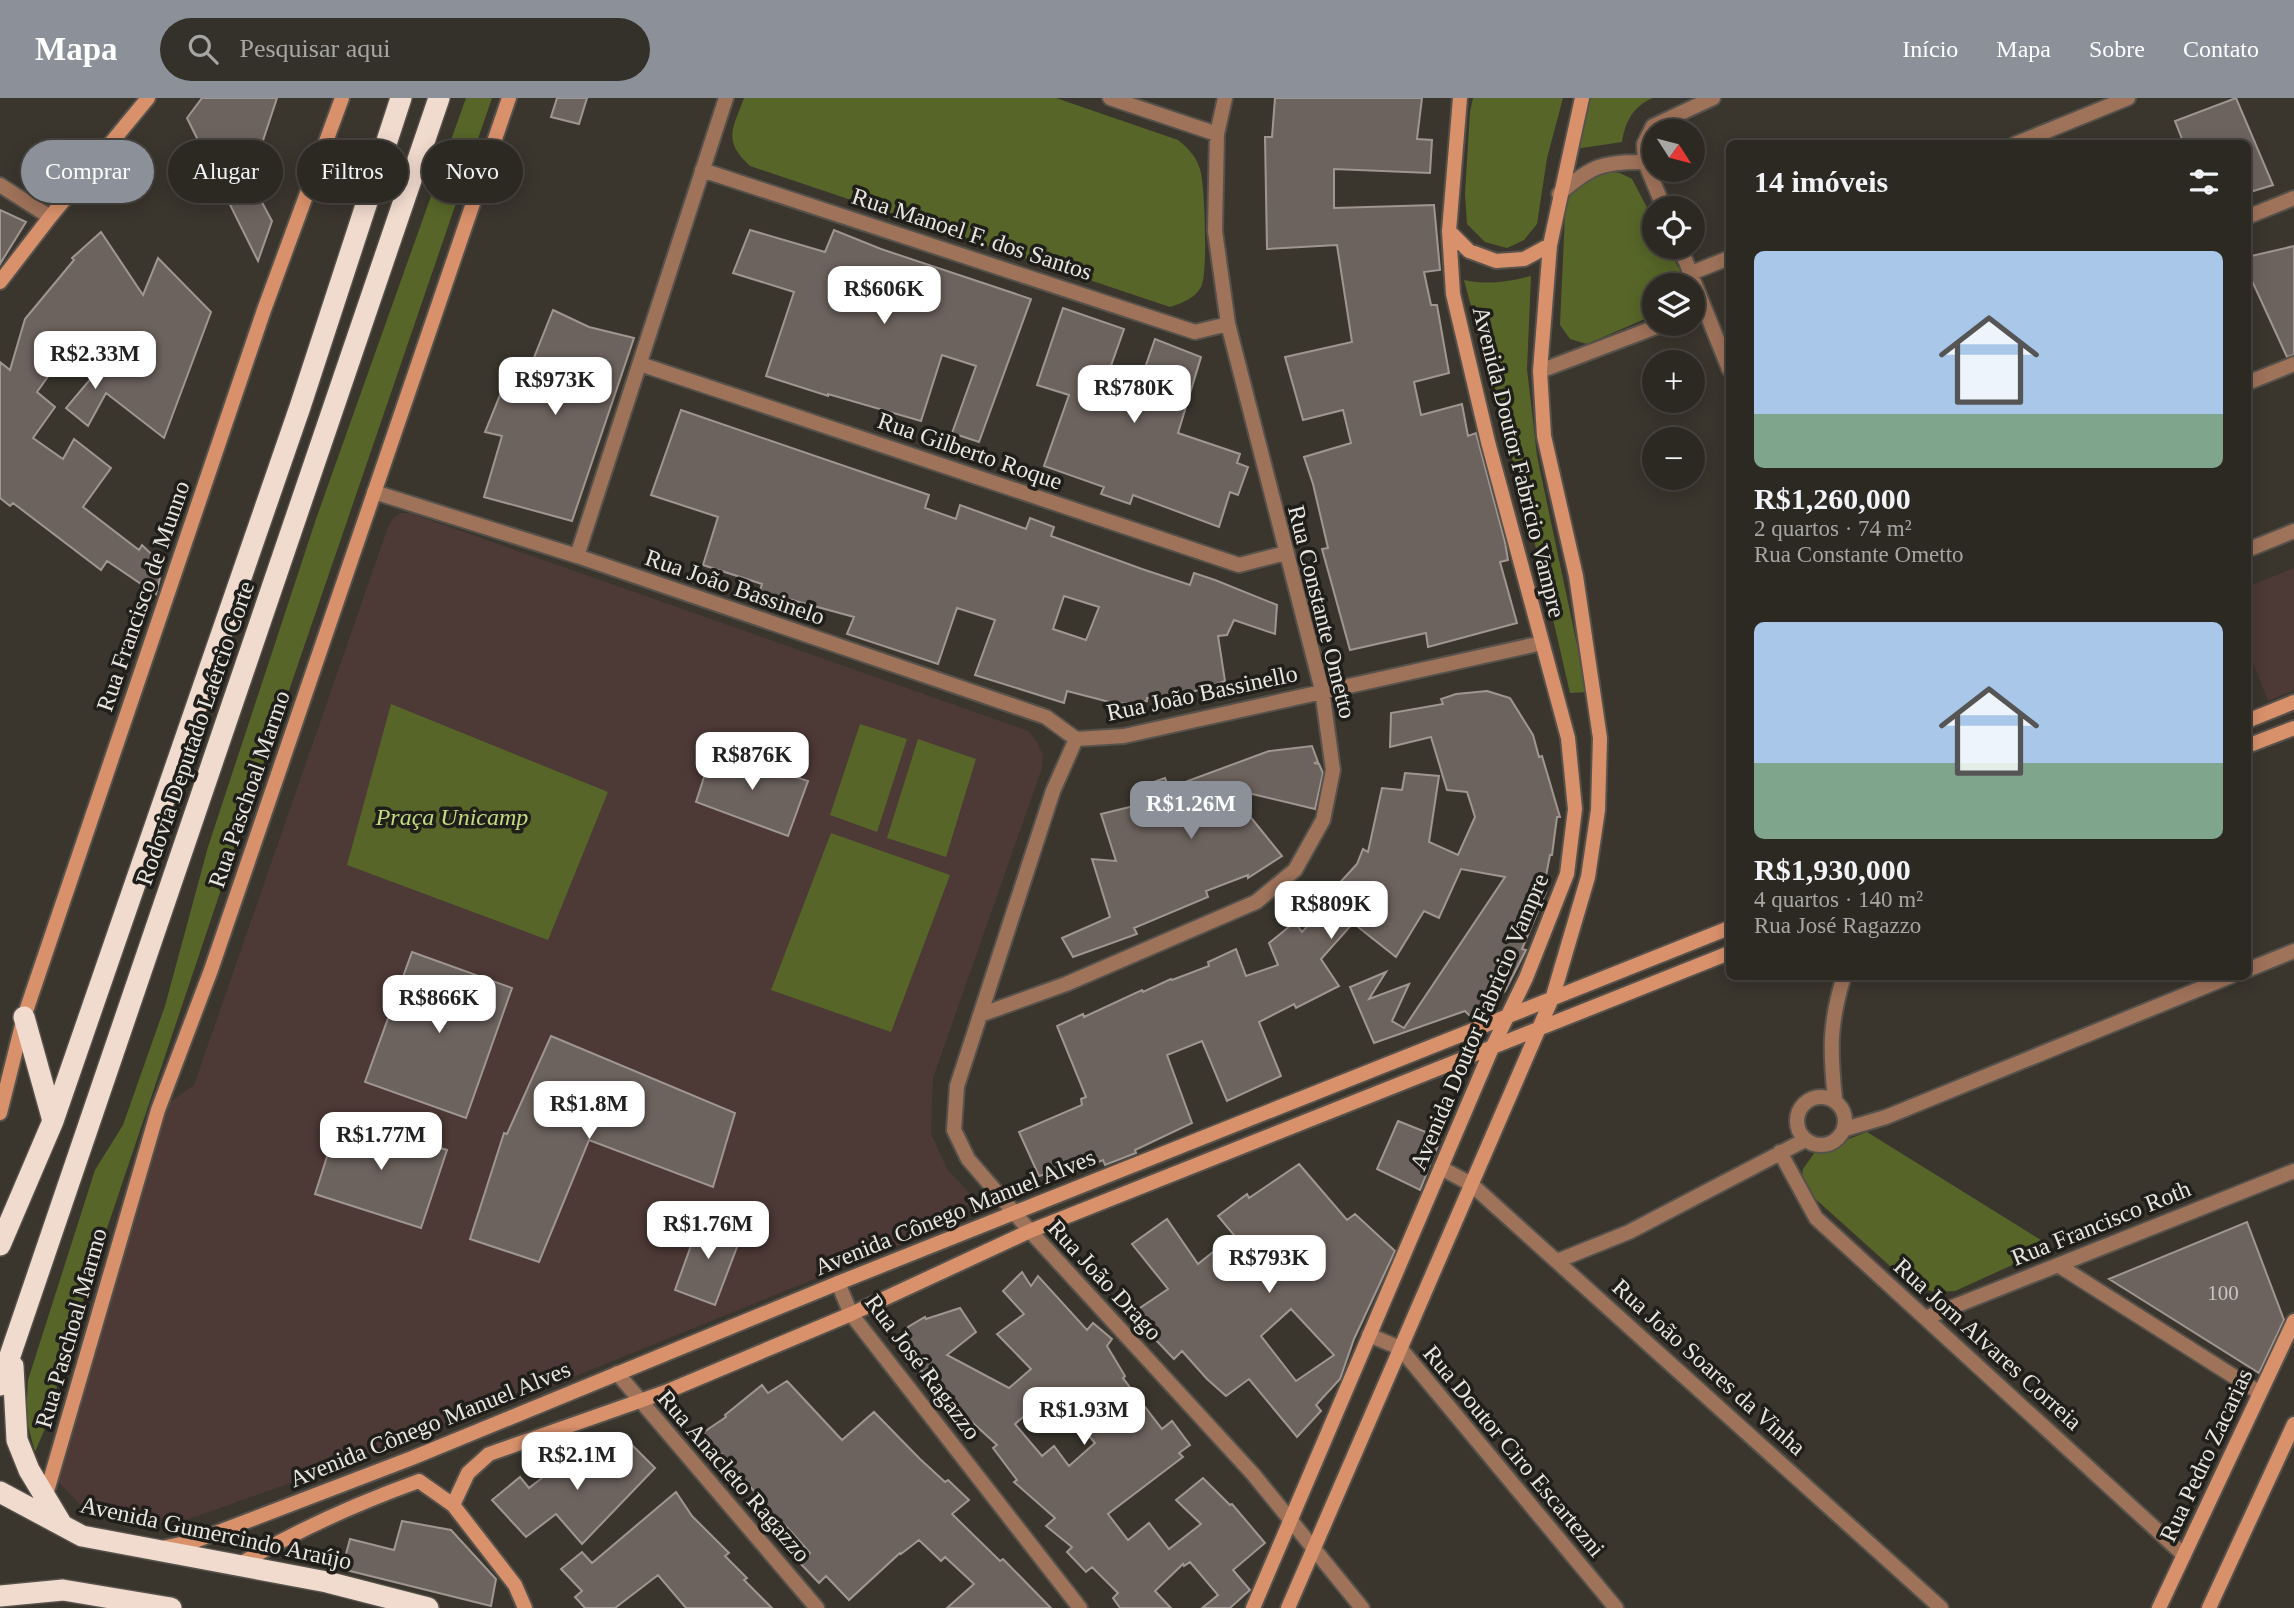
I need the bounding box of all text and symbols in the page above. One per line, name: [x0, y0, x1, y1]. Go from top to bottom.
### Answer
search box: [160, 18, 650, 81]
icon: search: [184, 30, 222, 68]
text: Mapa: [35, 31, 118, 67]
text: Pesquisar aqui: [240, 34, 390, 63]
text: Início: [1902, 36, 1958, 62]
text: Mapa: [1996, 36, 2051, 62]
text: Sobre: [2089, 36, 2145, 62]
text: Contato: [2183, 36, 2259, 62]
north arrow: [1642, 119, 1704, 182]
map controls: [1642, 119, 1705, 490]
chip: Comprar: [21, 140, 154, 203]
chip: Alugar: [168, 140, 283, 203]
chip: Filtros: [297, 140, 408, 203]
chip: Novo: [422, 140, 523, 203]
icon: filters: [2185, 163, 2223, 201]
text: 14 imóveis: [1754, 165, 1888, 198]
street label: Rua Manoel F. dos Santos: [849, 183, 1095, 285]
button: locate: [1642, 196, 1705, 259]
pin: R$606K: [827, 266, 941, 326]
button: layers: [1642, 273, 1705, 336]
text: R$606K: [844, 276, 924, 301]
icon: home: [1926, 297, 2052, 423]
street label: Avenida Doutor Fabricio Vampre: [1468, 304, 1570, 620]
pin: R$2.33M: [30, 331, 160, 391]
text: R$2.33M: [50, 341, 140, 366]
button: +: [1642, 350, 1705, 413]
pin: R$973K: [498, 358, 612, 417]
pin: R$780K: [1077, 366, 1191, 425]
text: R$973K: [515, 367, 595, 392]
text: R$780K: [1094, 375, 1174, 400]
street label: Rua Gilberto Roque: [874, 407, 1066, 495]
button: −: [1642, 427, 1705, 490]
street label: Rua Francisco de Munno: [91, 477, 195, 715]
text: R$1,260,000: [1754, 482, 1911, 515]
street label: Rua Constante Ometto: [1283, 503, 1361, 721]
text: 2 quartos · 74 m²: [1754, 516, 1912, 541]
text: Rua Constante Ometto: [1754, 542, 1964, 567]
street label: Rua João Bassinelo: [642, 544, 828, 630]
street label: Rodovia Deputado Laércio Corte: [131, 578, 259, 888]
street label: Rua João Bassinello: [1104, 660, 1300, 726]
icon: home: [1926, 668, 2052, 794]
street label: Rua Paschoal Marmo: [203, 687, 295, 891]
pin: R$876K: [695, 732, 809, 792]
text: R$876K: [712, 742, 792, 767]
pin: R$1.26M: [1126, 782, 1256, 841]
text: R$1.26M: [1146, 791, 1236, 816]
park label: Praça Unicamp: [375, 804, 528, 830]
text: R$1,930,000: [1754, 853, 1911, 886]
street label: Avenida Doutor Fabricio Vampre: [1405, 870, 1553, 1174]
pin: R$809K: [1274, 882, 1388, 941]
text: 4 quartos · 140 m²: [1754, 887, 1923, 912]
text: R$809K: [1291, 891, 1371, 916]
text: Rua José Ragazzo: [1754, 913, 1921, 938]
pin: R$866K: [382, 976, 496, 1035]
text: R$866K: [399, 985, 479, 1010]
pin: R$1.8M: [532, 1082, 646, 1141]
text: R$1.8M: [550, 1091, 628, 1116]
pin: R$1.77M: [316, 1112, 446, 1172]
text: R$1.77M: [336, 1122, 426, 1147]
street label: Avenida Cônego Manuel Alves: [811, 1144, 1099, 1280]
street label: Rua Francisco Roth: [2008, 1175, 2194, 1271]
pin: R$1.76M: [643, 1202, 773, 1261]
text: R$1.76M: [663, 1211, 753, 1236]
street label: Rua João Drago: [1043, 1215, 1167, 1345]
street label: Rua Paschoal Marmo: [30, 1225, 112, 1431]
pin: R$793K: [1212, 1236, 1326, 1295]
text: R$793K: [1229, 1245, 1309, 1270]
street label: Rua Jorn Alvares Correia: [1889, 1253, 2087, 1435]
street label: Rua João Soares da Vinha: [1607, 1274, 1811, 1461]
house number: 100: [2207, 1281, 2239, 1305]
street label: Rua José Ragazzo: [860, 1289, 986, 1445]
street label: Rua Doutor Ciro Escartezni: [1418, 1340, 1610, 1562]
street label: Avenida Cônego Manuel Alves: [286, 1356, 574, 1492]
street label: Rua Pedro Zacarias: [2155, 1364, 2257, 1546]
street label: Rua Anacleto Ragazzo: [652, 1385, 816, 1567]
pin: R$1.93M: [1019, 1388, 1149, 1447]
text: R$1.93M: [1039, 1397, 1129, 1422]
pin: R$2.1M: [520, 1432, 634, 1492]
text: R$2.1M: [538, 1442, 616, 1467]
street label: Avenida Gumercindo Araújo: [78, 1492, 354, 1574]

